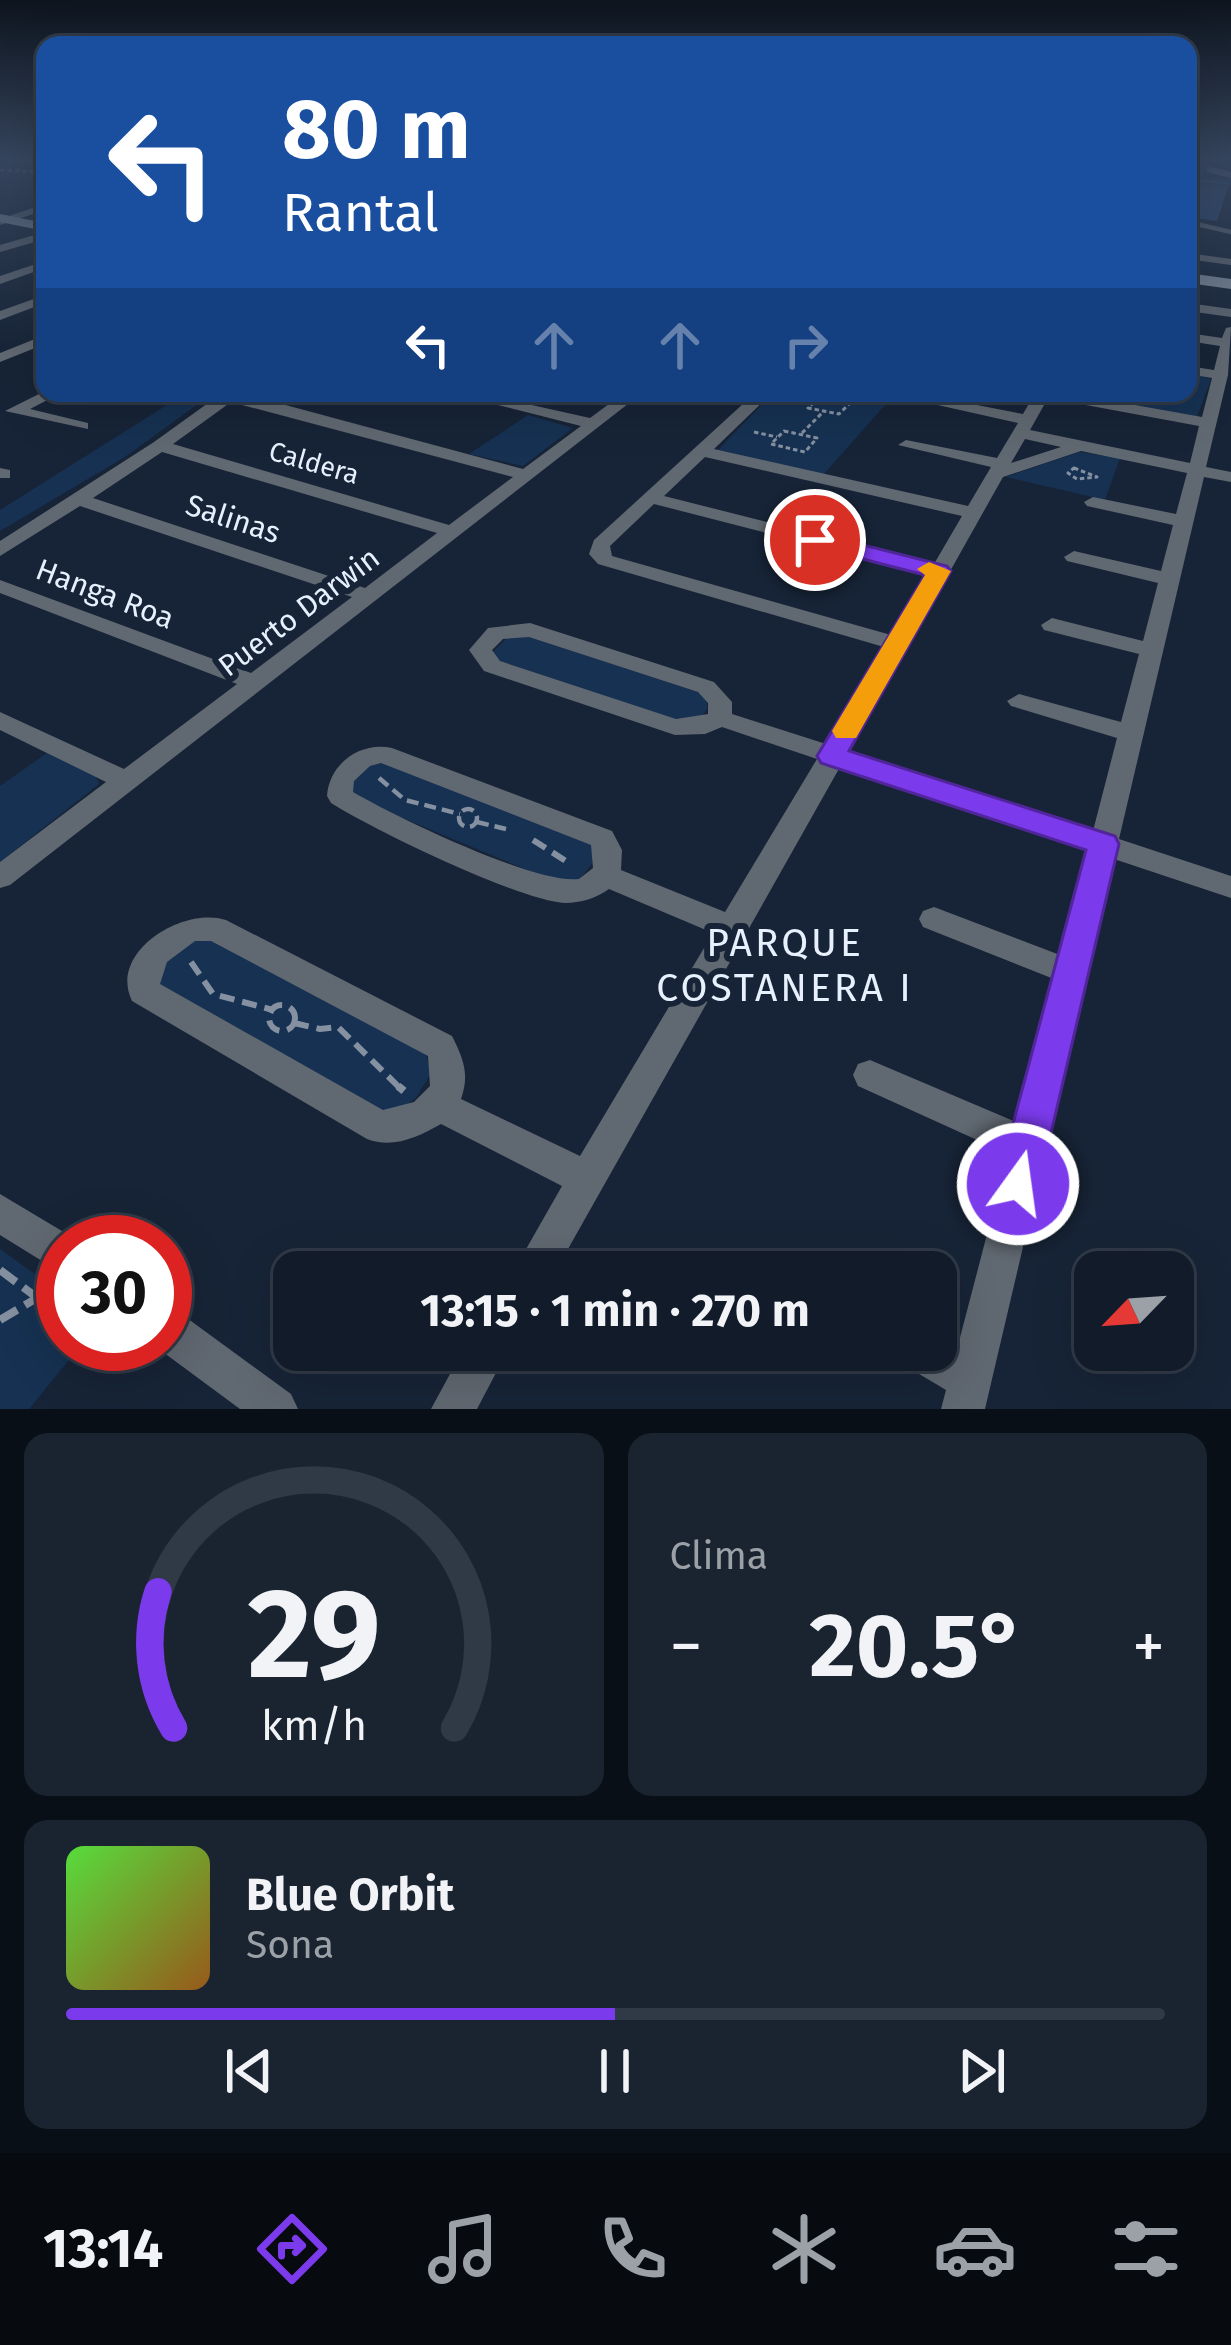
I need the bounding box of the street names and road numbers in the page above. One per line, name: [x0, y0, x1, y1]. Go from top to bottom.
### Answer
street label: Caldera: [265, 435, 363, 491]
street label: Salinas: [181, 487, 285, 551]
street label: Puerto Darwin: [211, 540, 387, 684]
street label: Hanga Roa: [31, 551, 179, 637]

